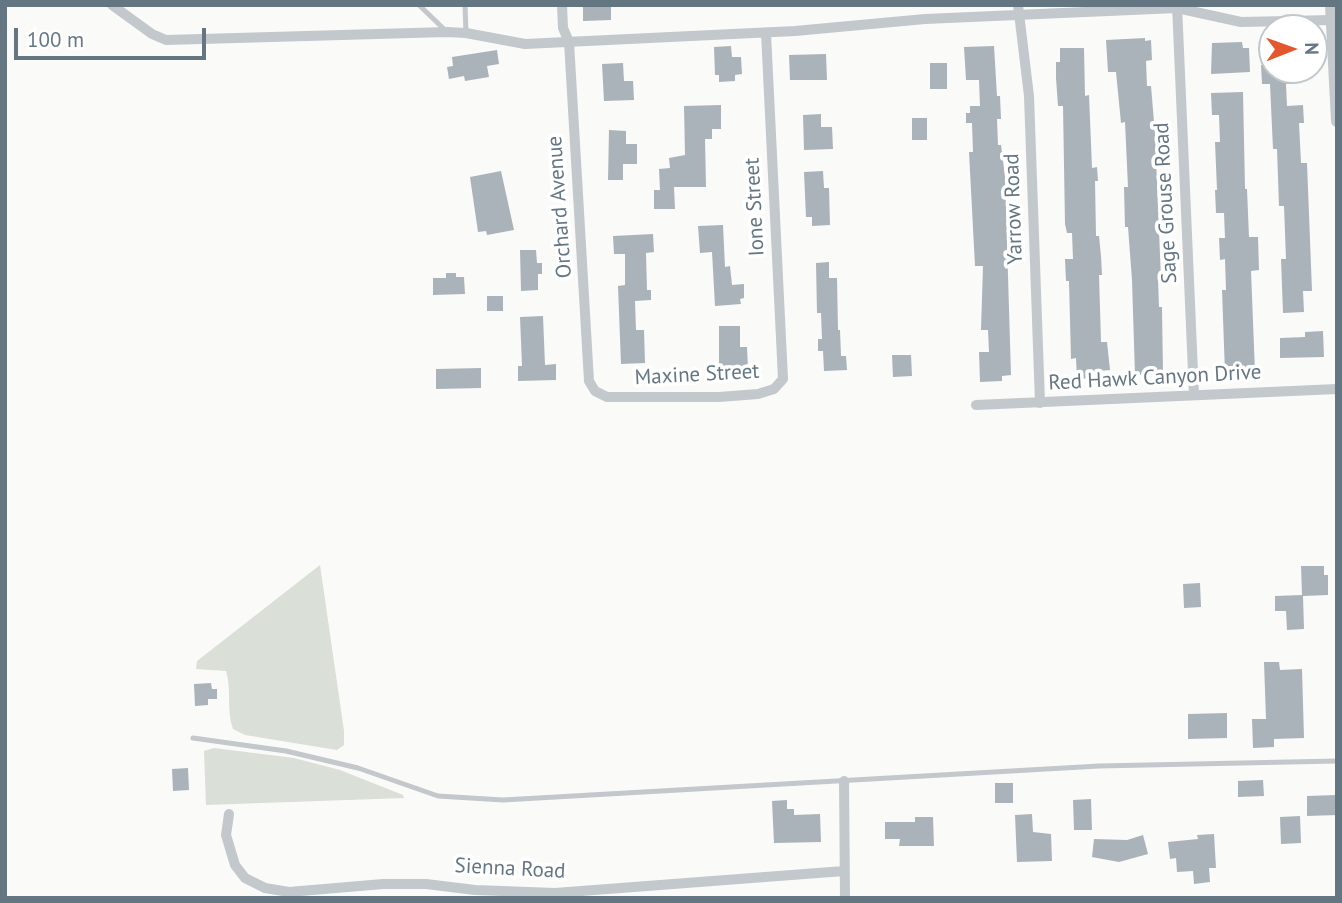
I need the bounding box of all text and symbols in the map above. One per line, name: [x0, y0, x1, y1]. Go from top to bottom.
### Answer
scale bar: [18, 14, 210, 58]
north arrow: [1258, 14, 1328, 84]
text: 100 m: [27, 26, 84, 53]
text: N: [1300, 42, 1324, 55]
street label: Sage Grouse Road: [1149, 122, 1183, 284]
street label: Orchard Avenue: [542, 135, 578, 279]
street label: Yarrow Road: [999, 153, 1029, 265]
street label: Ione Street: [740, 157, 770, 257]
street label: Maxine Street: [634, 359, 760, 391]
street label: Red Hawk Canyon Drive: [1048, 360, 1262, 396]
street label: Sienna Road: [454, 854, 566, 884]

